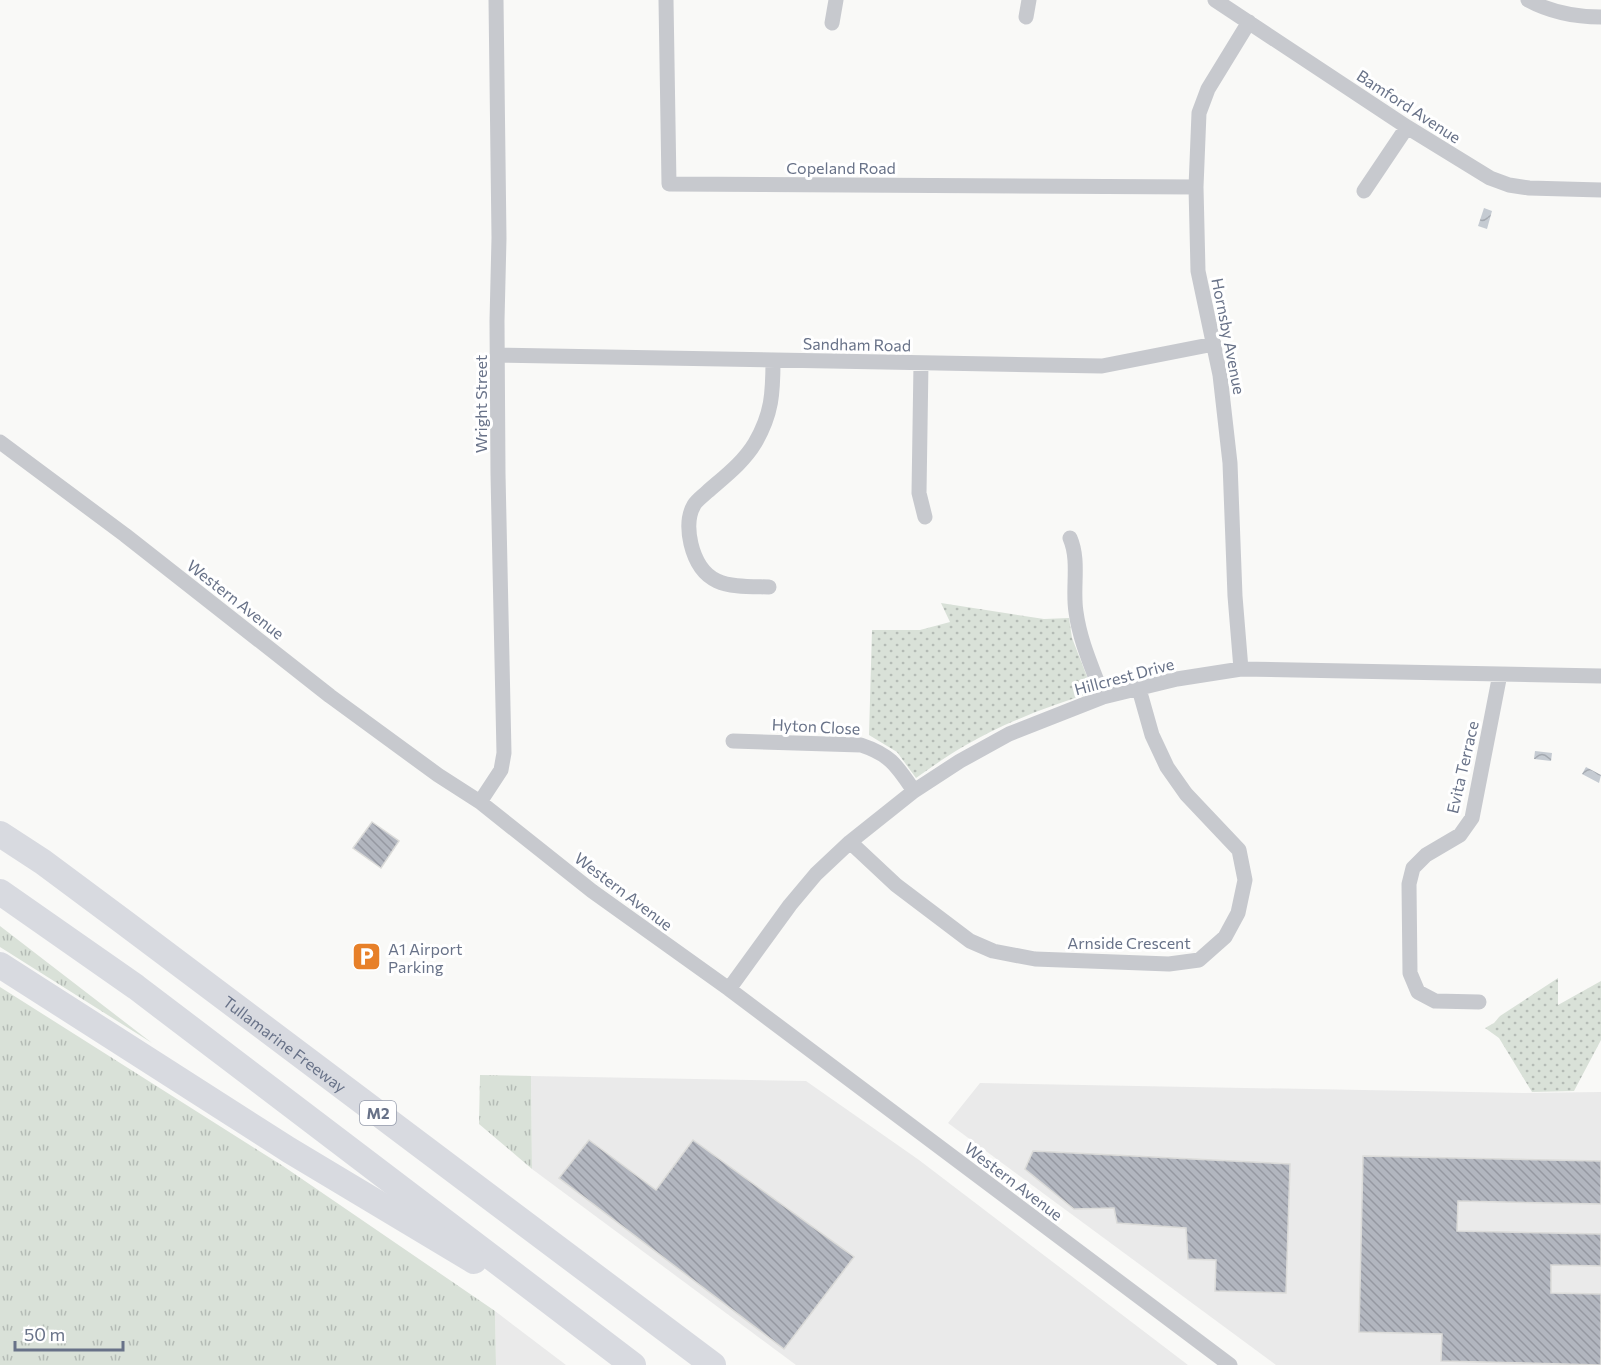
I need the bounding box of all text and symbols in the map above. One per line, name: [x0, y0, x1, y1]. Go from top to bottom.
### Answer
street label: Bamford Avenue: [1354, 65, 1464, 147]
street label: Copeland Road: [786, 158, 896, 177]
street label: Hornsby Avenue: [1208, 276, 1250, 396]
street label: Sandham Road: [803, 334, 911, 354]
street label: Wright Street: [471, 354, 490, 453]
street label: Western Avenue: [184, 555, 288, 643]
street label: Hillcrest Drive: [1072, 654, 1176, 698]
street label: Hyton Close: [771, 714, 861, 738]
street label: Evita Terrace: [1442, 719, 1482, 815]
street label: Western Avenue: [571, 848, 677, 934]
street label: Arnside Crescent: [1067, 933, 1191, 952]
place label: A1 Airport Parking: [388, 939, 463, 976]
parking icon: A1 Airport Parking: [351, 941, 383, 973]
street label: Tullamarine Freeway: [220, 991, 350, 1096]
road number: M2: [360, 1101, 396, 1125]
street label: Western Avenue: [961, 1138, 1067, 1224]
scale bar: [15, 1314, 123, 1352]
text: 50 m: [24, 1323, 65, 1345]

